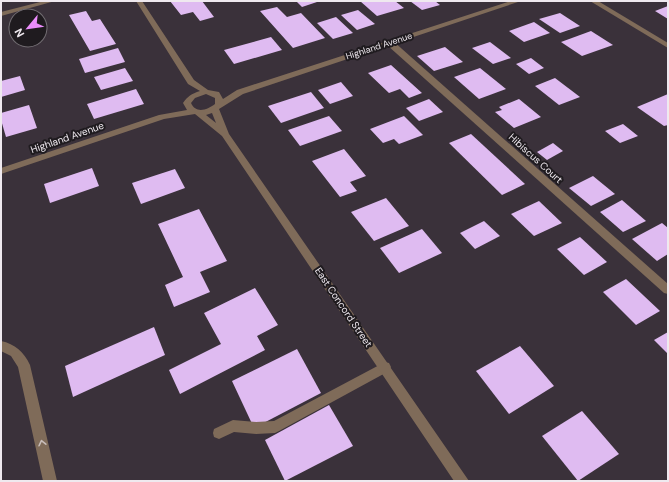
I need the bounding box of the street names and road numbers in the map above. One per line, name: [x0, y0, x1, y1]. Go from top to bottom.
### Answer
street label: Highland Avenue: [344, 30, 414, 62]
street label: Highland Avenue: [29, 119, 106, 156]
street label: Hibiscus Court: [506, 131, 566, 186]
street label: East Concord Street: [312, 265, 375, 350]

